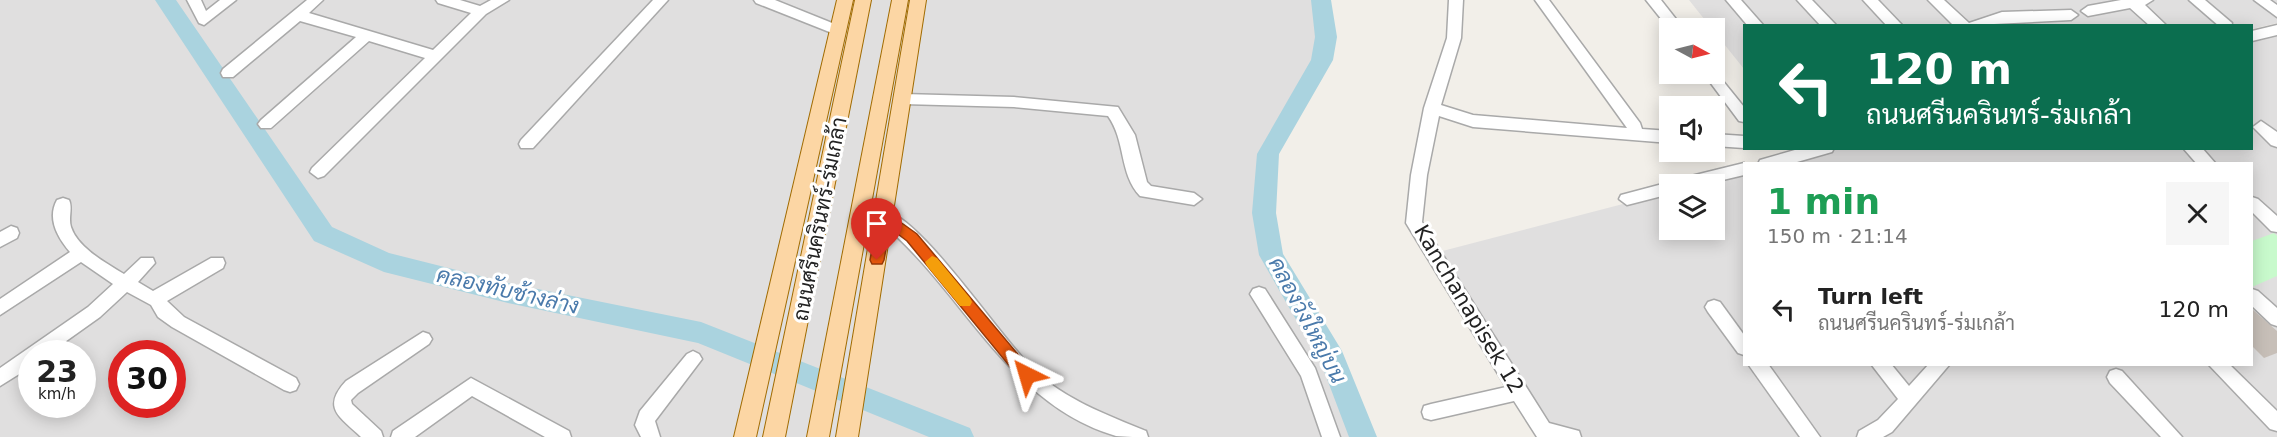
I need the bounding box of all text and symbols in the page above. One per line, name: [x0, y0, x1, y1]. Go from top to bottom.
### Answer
north arrow: [1659, 18, 1725, 84]
map controls: [1659, 18, 1725, 240]
text: 120 m: [1866, 45, 2012, 94]
icon: left: [1767, 48, 1845, 126]
button: sound: [1659, 96, 1725, 162]
text: ถนนศรีนครินทร์-ร่มเกล้า: [1866, 99, 2132, 130]
street label: ถนนศรีนครินทร์-ร่มเกล้า: [787, 115, 852, 323]
button: layers: [1659, 174, 1725, 240]
text: 1 min: [1767, 181, 1880, 222]
button: close: [2166, 182, 2229, 245]
pin: [851, 198, 902, 260]
icon: arrive: [860, 207, 893, 240]
street label: Kanchanapisek 12: [1409, 220, 1529, 398]
text: 150 m · 21:14: [1767, 224, 1908, 248]
water label: คลองวังใหญ่บน: [1263, 252, 1353, 388]
water label: คลองทับช้างล่าง: [434, 261, 582, 319]
text: Turn left: [1818, 284, 1923, 309]
icon: left: [1767, 293, 1800, 326]
text: 120 m: [2159, 297, 2229, 322]
text: ถนนศรีนครินทร์-ร่มเกล้า: [1818, 311, 2015, 335]
speed limit sign: 30: [108, 340, 186, 418]
position arrow: [995, 343, 1059, 407]
text: 23: [36, 354, 78, 389]
text: km/h: [38, 385, 76, 403]

